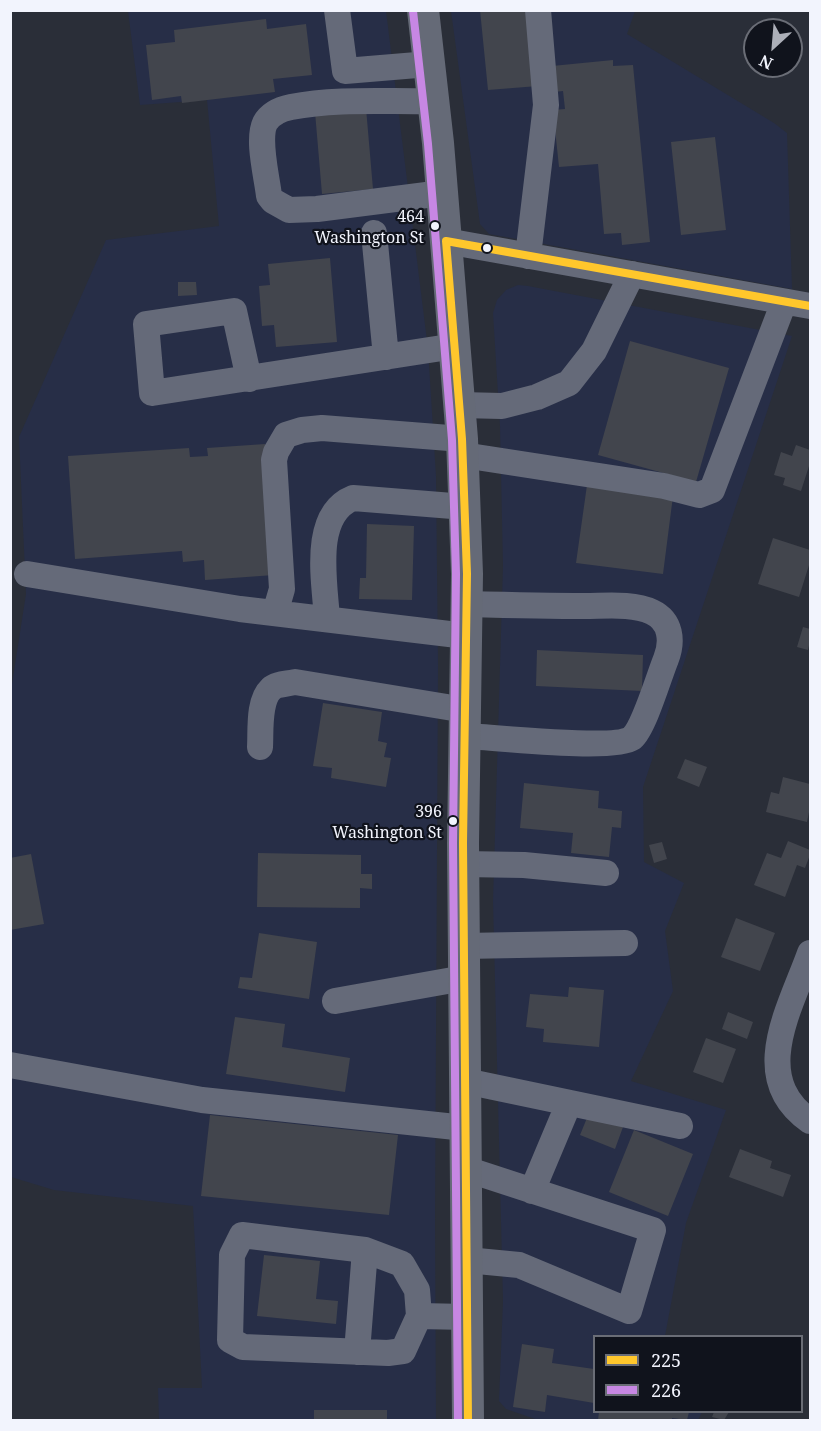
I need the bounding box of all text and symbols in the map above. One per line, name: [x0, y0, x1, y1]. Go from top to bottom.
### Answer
north arrow: [743, 18, 803, 78]
text: N: [756, 50, 776, 75]
place label: 464 Washington St: [314, 207, 424, 245]
marker: 464 Washington St: [429, 220, 441, 232]
unlabelled marker: [481, 242, 493, 254]
place label: 396 Washington St: [332, 802, 442, 840]
marker: 396 Washington St: [447, 815, 459, 827]
legend: [593, 1335, 803, 1413]
text: 225: [651, 1348, 681, 1372]
text: 226: [651, 1378, 681, 1402]

